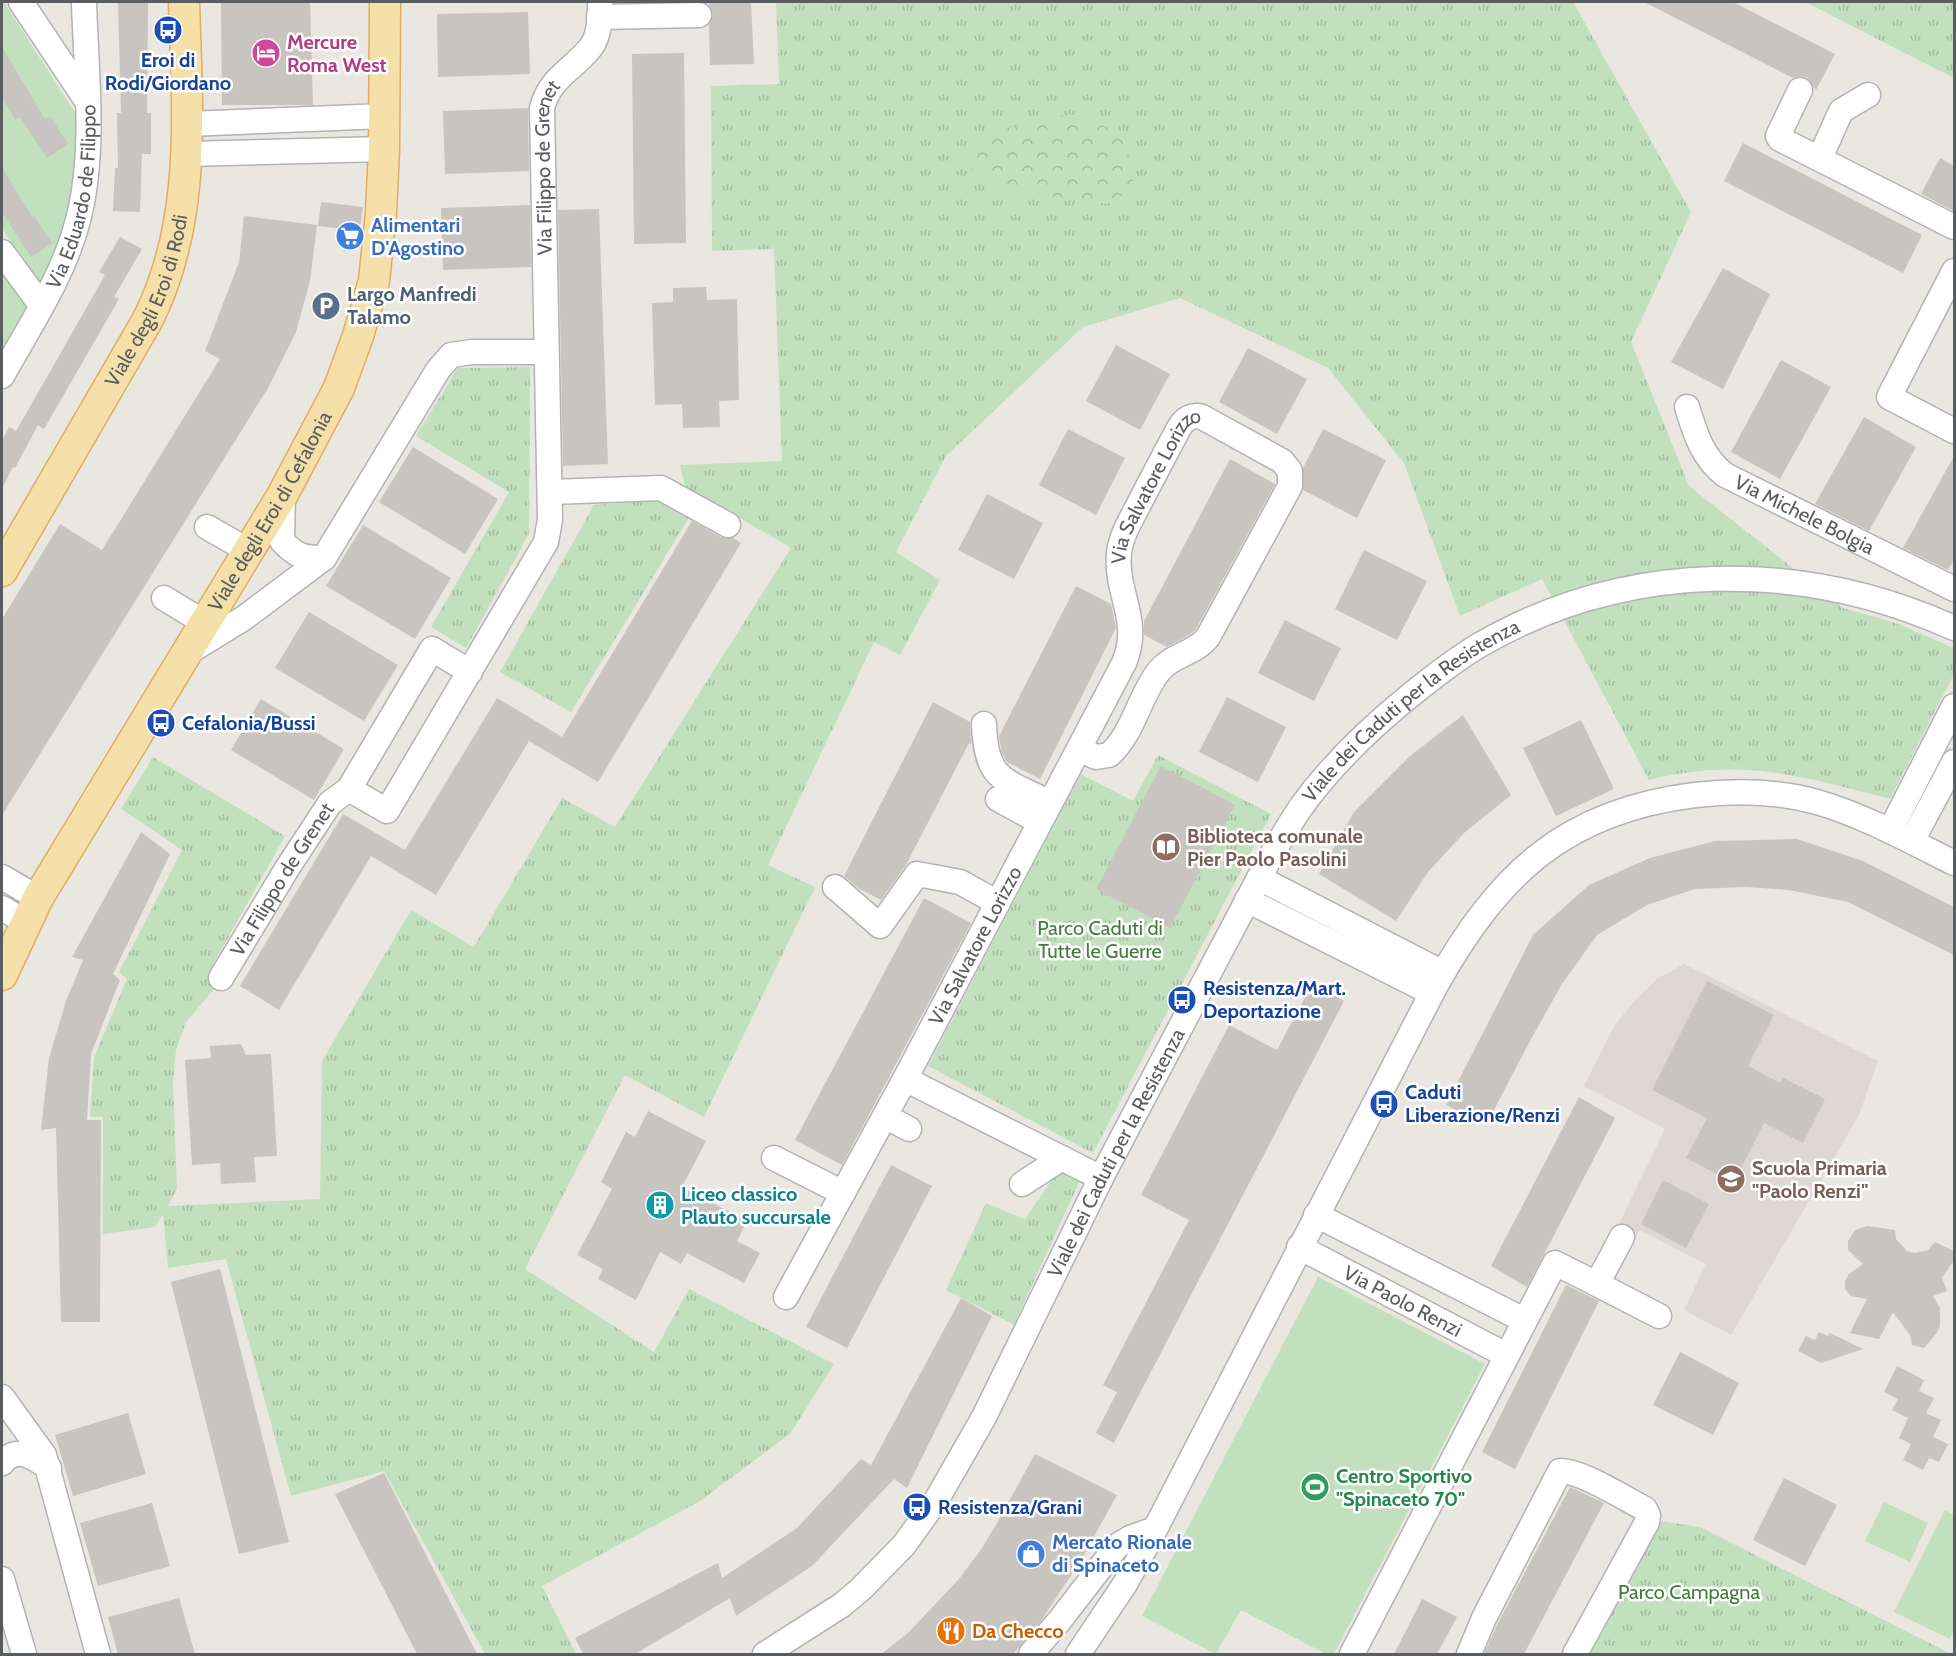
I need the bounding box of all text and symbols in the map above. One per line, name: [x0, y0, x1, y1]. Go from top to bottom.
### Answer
bus stop icon: Eroi di Rodi/Giordano: [152, 14, 184, 46]
place label: Mercure Roma West: [287, 30, 387, 77]
hotel icon: Mercure Roma West: [250, 37, 282, 69]
place label: Eroi di Rodi/Giordano: [105, 48, 231, 95]
street label: Via Filippo de Grenet: [530, 75, 565, 255]
street label: Via Eduardo de Filippo: [41, 104, 101, 293]
street label: Viale degli Eroi di Rodi: [100, 213, 192, 391]
place label: Alimentari D'Agostino: [371, 213, 464, 260]
supermarket icon: Alimentari D'Agostino: [334, 220, 366, 252]
place label: Largo Manfredi Talamo: [347, 282, 477, 329]
parking icon: Largo Manfredi Talamo: [310, 290, 342, 322]
street label: Via Salvatore Lorizzo: [1106, 404, 1201, 564]
street label: Viale degli Eroi di Cefalonia: [203, 407, 337, 616]
street label: Via Michele Bolgia: [1730, 470, 1879, 560]
street label: Viale dei Caduti per la Resistenza: [1297, 614, 1524, 807]
bus stop icon: Cefalonia/Bussi: [145, 707, 177, 739]
place label: Cefalonia/Bussi: [182, 711, 316, 735]
street label: Via Filippo de Grenet: [225, 798, 339, 960]
place label: Biblioteca comunale Pier Paolo Pasolini: [1187, 824, 1363, 871]
library icon: Biblioteca comunale Pier Paolo Pasolini: [1150, 831, 1182, 863]
street label: Via Salvatore Lorizzo: [924, 862, 1027, 1029]
park label: Parco Caduti di Tutte le Guerre: [1037, 916, 1163, 963]
place label: Resistenza/Mart. Deportazione: [1203, 976, 1346, 1023]
bus stop icon: Resistenza/Mart. Deportazione: [1166, 984, 1198, 1016]
street label: Viale dei Caduti per la Resistenza: [1042, 1024, 1190, 1281]
place label: Caduti Liberazione/Renzi: [1405, 1080, 1560, 1127]
bus stop icon: Caduti Liberazione/Renzi: [1368, 1088, 1400, 1120]
place label: Scuola Primaria "Paolo Renzi": [1752, 1156, 1887, 1203]
school or university icon: Scuola Primaria "Paolo Renzi": [1715, 1163, 1747, 1195]
place label: Liceo classico Plauto succursale: [681, 1182, 831, 1229]
building icon: Liceo classico Plauto succursale: [644, 1189, 676, 1221]
street label: Via Paolo Renzi: [1339, 1260, 1466, 1342]
place label: Centro Sportivo "Spinaceto 70": [1336, 1464, 1472, 1511]
sports icon: Centro Sportivo "Spinaceto 70": [1299, 1471, 1331, 1503]
bus stop icon: Resistenza/Grani: [901, 1491, 933, 1523]
place label: Resistenza/Grani: [938, 1495, 1082, 1519]
place label: Mercato Rionale di Spinaceto: [1052, 1530, 1192, 1577]
shop icon: Mercato Rionale di Spinaceto: [1015, 1538, 1047, 1570]
park label: Parco Campagna: [1618, 1580, 1760, 1604]
restaurant icon: Da Checco: [935, 1615, 967, 1647]
place label: Da Checco: [972, 1619, 1064, 1643]

